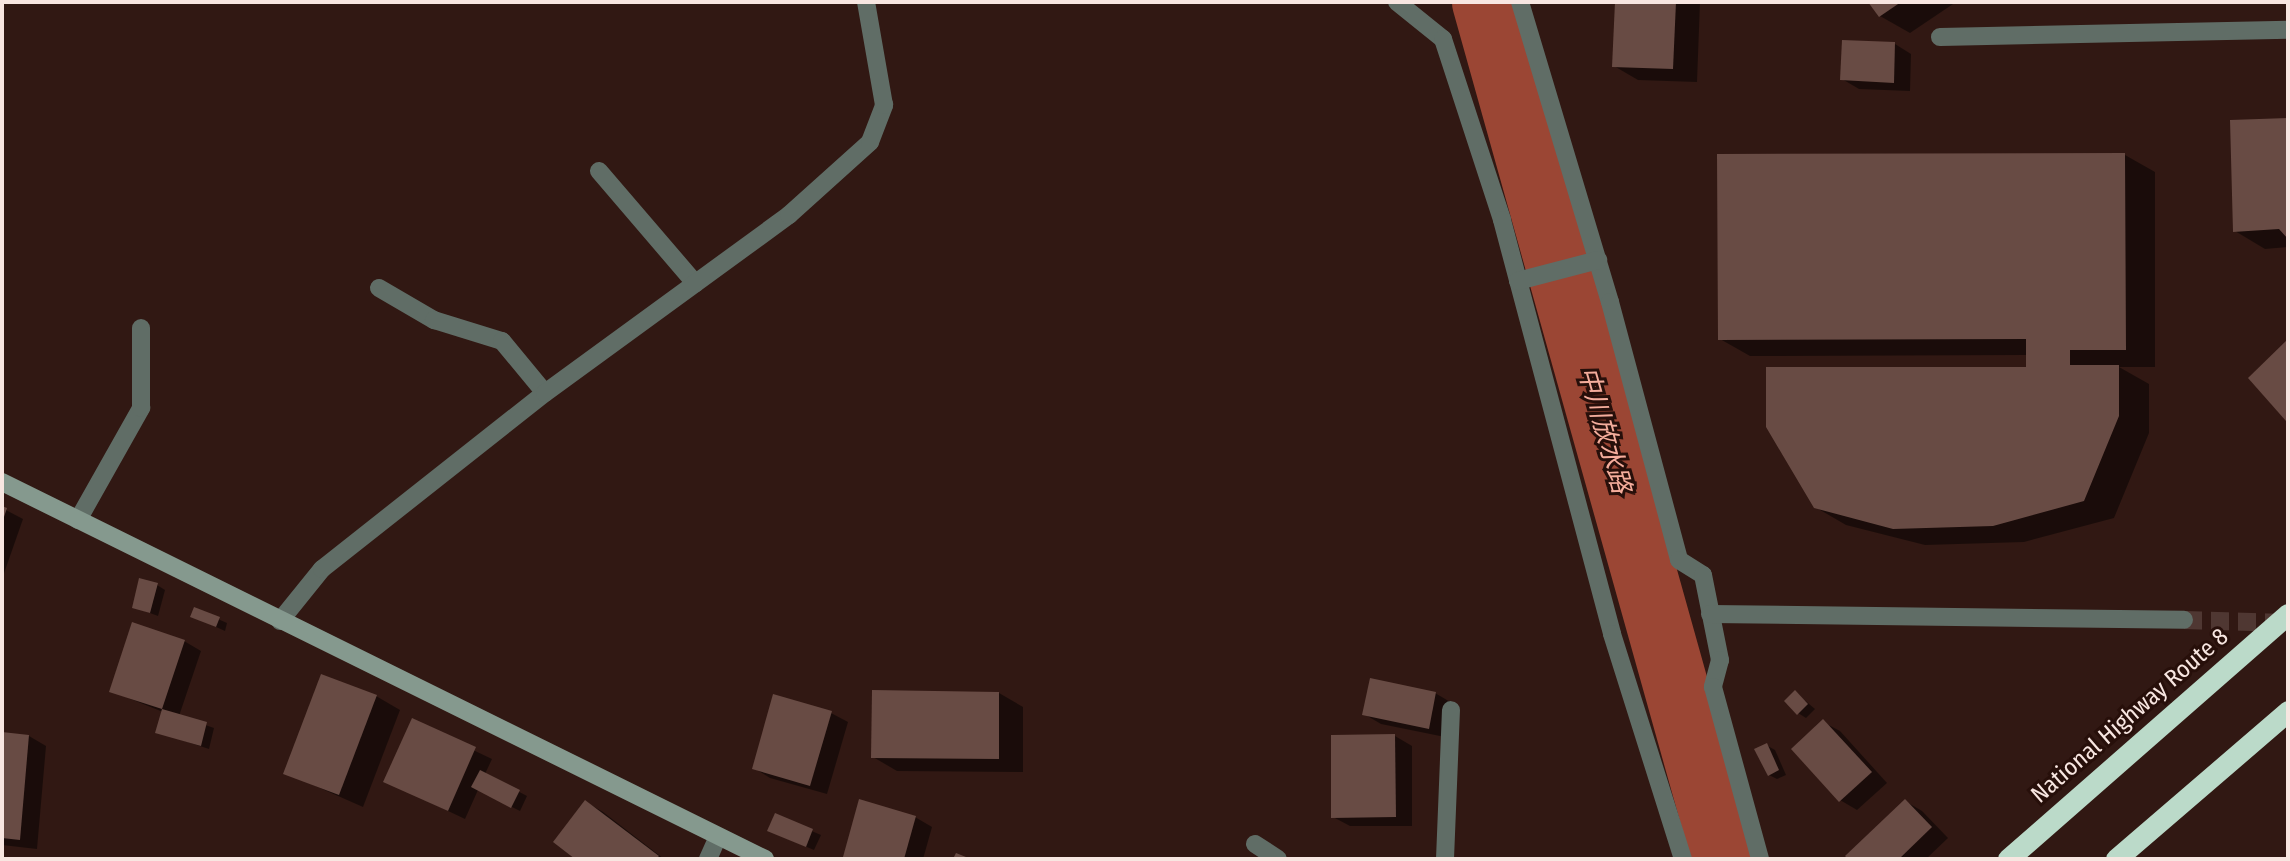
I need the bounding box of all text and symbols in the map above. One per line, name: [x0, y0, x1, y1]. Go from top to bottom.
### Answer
water label: 中川放水路: [1571, 363, 1637, 497]
street label: National Highway Route 8: [2026, 623, 2234, 809]

